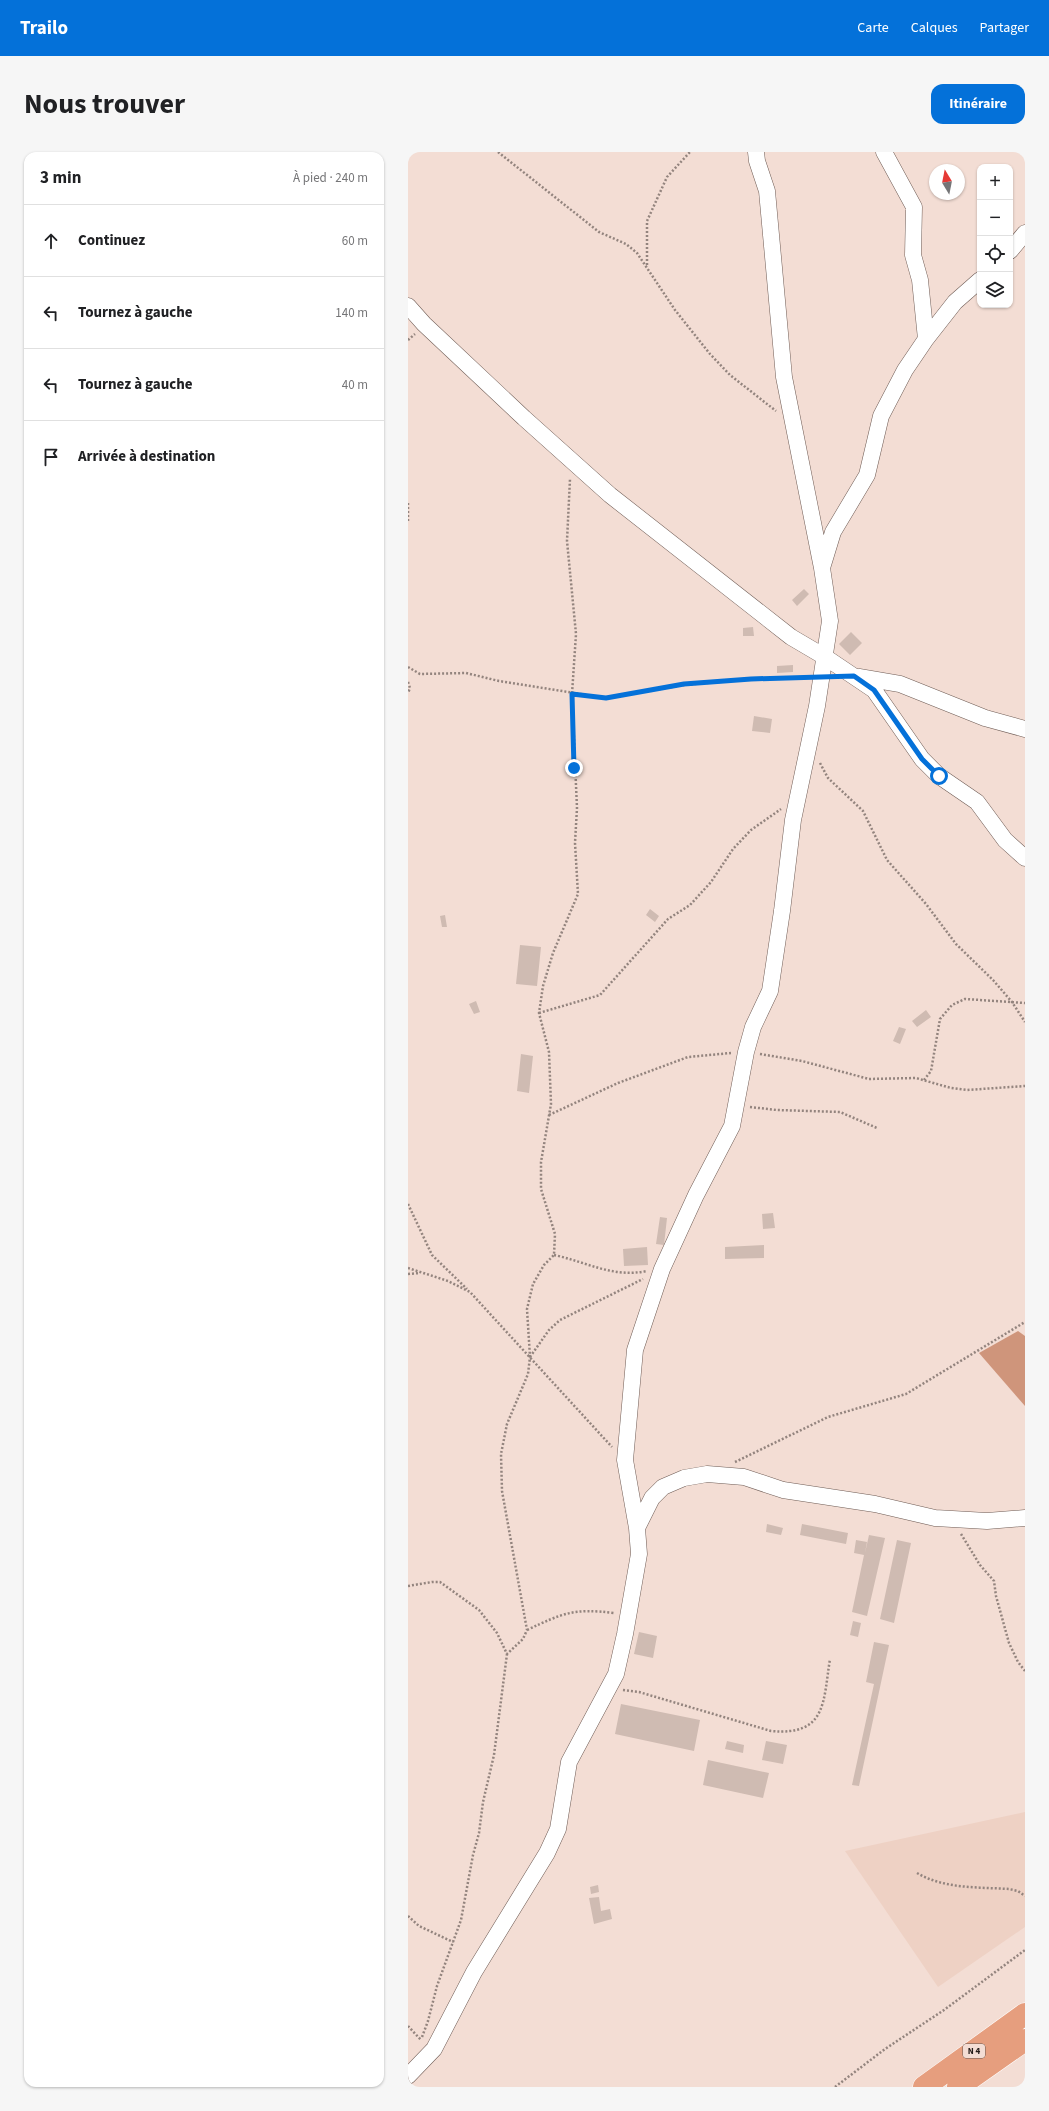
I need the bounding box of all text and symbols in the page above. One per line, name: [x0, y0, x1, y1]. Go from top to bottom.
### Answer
text: Trailo: [20, 15, 68, 42]
text: Carte: [857, 18, 889, 38]
text: Calques: [911, 18, 958, 38]
text: Partager: [980, 18, 1029, 38]
text: Nous trouver: [24, 84, 185, 124]
button: Itinéraire: [931, 84, 1025, 124]
north arrow: [929, 164, 965, 200]
map controls: [977, 164, 1013, 308]
button: +: [977, 164, 1013, 200]
text: 3 min: [40, 166, 81, 190]
text: À pied · 240 m: [293, 169, 368, 187]
button: −: [977, 200, 1013, 236]
icon: ahead: [40, 230, 62, 252]
text: Continuez: [78, 230, 145, 251]
text: 60 m: [342, 232, 368, 250]
button: locate: [977, 236, 1013, 272]
button: layers: [977, 272, 1013, 308]
icon: left: [40, 302, 62, 324]
text: Tournez à gauche: [78, 302, 193, 323]
text: 140 m: [335, 304, 368, 322]
icon: left: [40, 374, 62, 396]
text: Tournez à gauche: [78, 374, 193, 395]
text: 40 m: [342, 376, 368, 394]
icon: arrive: [40, 446, 62, 468]
text: Arrivée à destination: [78, 446, 215, 467]
route end: [565, 759, 583, 777]
route start: [930, 767, 948, 785]
road number: N 4: [963, 2044, 985, 2058]

